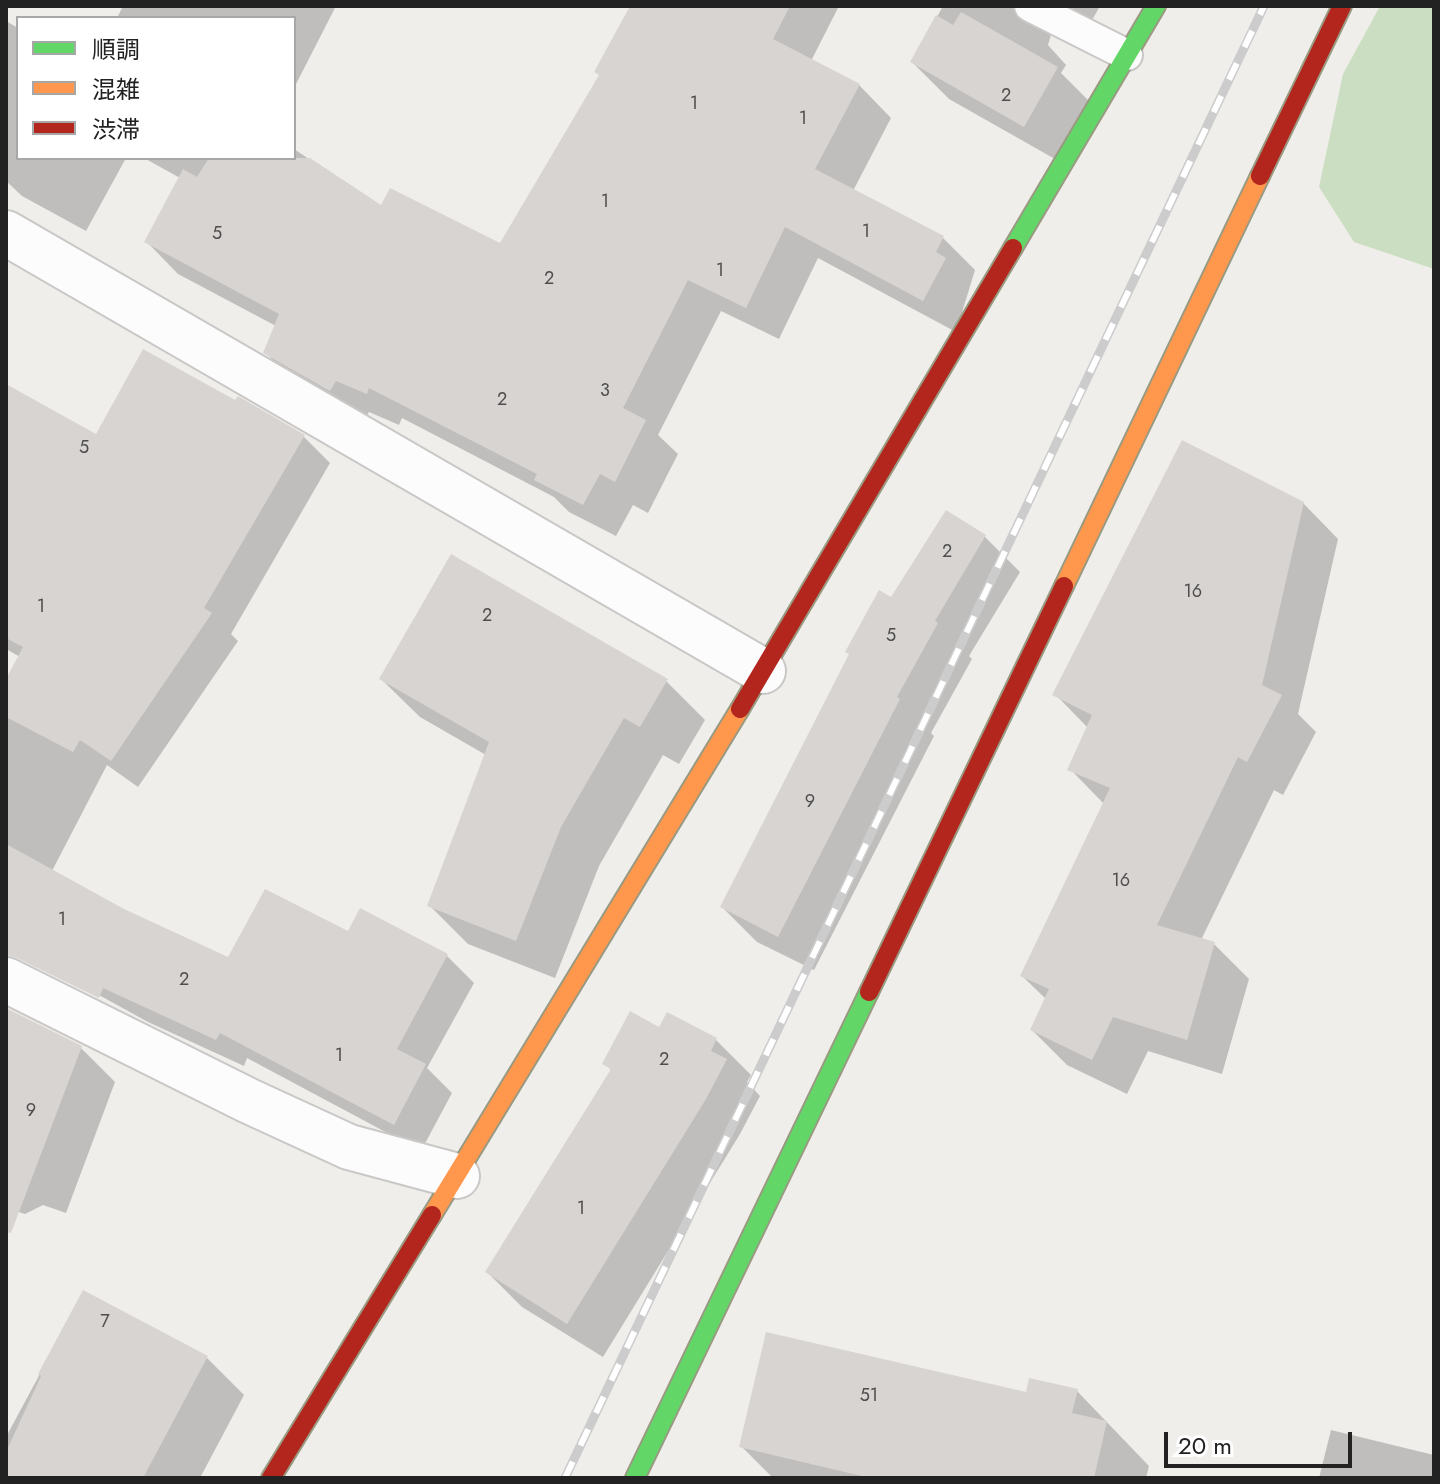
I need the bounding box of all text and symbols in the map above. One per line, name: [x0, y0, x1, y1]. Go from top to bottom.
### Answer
legend: [16, 16, 296, 160]
text: 順調: [92, 32, 140, 67]
text: 混雑: [92, 72, 140, 107]
house number: 2: [1001, 86, 1011, 108]
house number: 1: [690, 94, 698, 116]
house number: 1: [799, 109, 807, 131]
text: 渋滞: [92, 112, 140, 147]
house number: 1: [601, 192, 609, 214]
house number: 1: [862, 222, 870, 244]
house number: 5: [212, 224, 222, 246]
house number: 1: [716, 261, 724, 283]
house number: 2: [544, 269, 554, 291]
house number: 3: [600, 381, 610, 403]
house number: 2: [497, 390, 507, 412]
house number: 5: [79, 438, 89, 460]
house number: 2: [942, 542, 952, 564]
house number: 16: [1184, 582, 1202, 604]
house number: 1: [37, 597, 45, 619]
house number: 2: [482, 606, 492, 628]
house number: 5: [886, 626, 896, 648]
house number: 9: [805, 792, 815, 814]
house number: 16: [1112, 871, 1130, 893]
house number: 1: [58, 910, 66, 932]
house number: 2: [179, 970, 189, 992]
house number: 1: [335, 1046, 343, 1068]
house number: 2: [659, 1050, 669, 1072]
house number: 9: [26, 1101, 36, 1123]
house number: 1: [577, 1199, 585, 1221]
house number: 7: [100, 1312, 110, 1334]
house number: 51: [860, 1386, 878, 1408]
scale bar: [1168, 1416, 1356, 1466]
text: 20 m: [1178, 1428, 1232, 1463]

